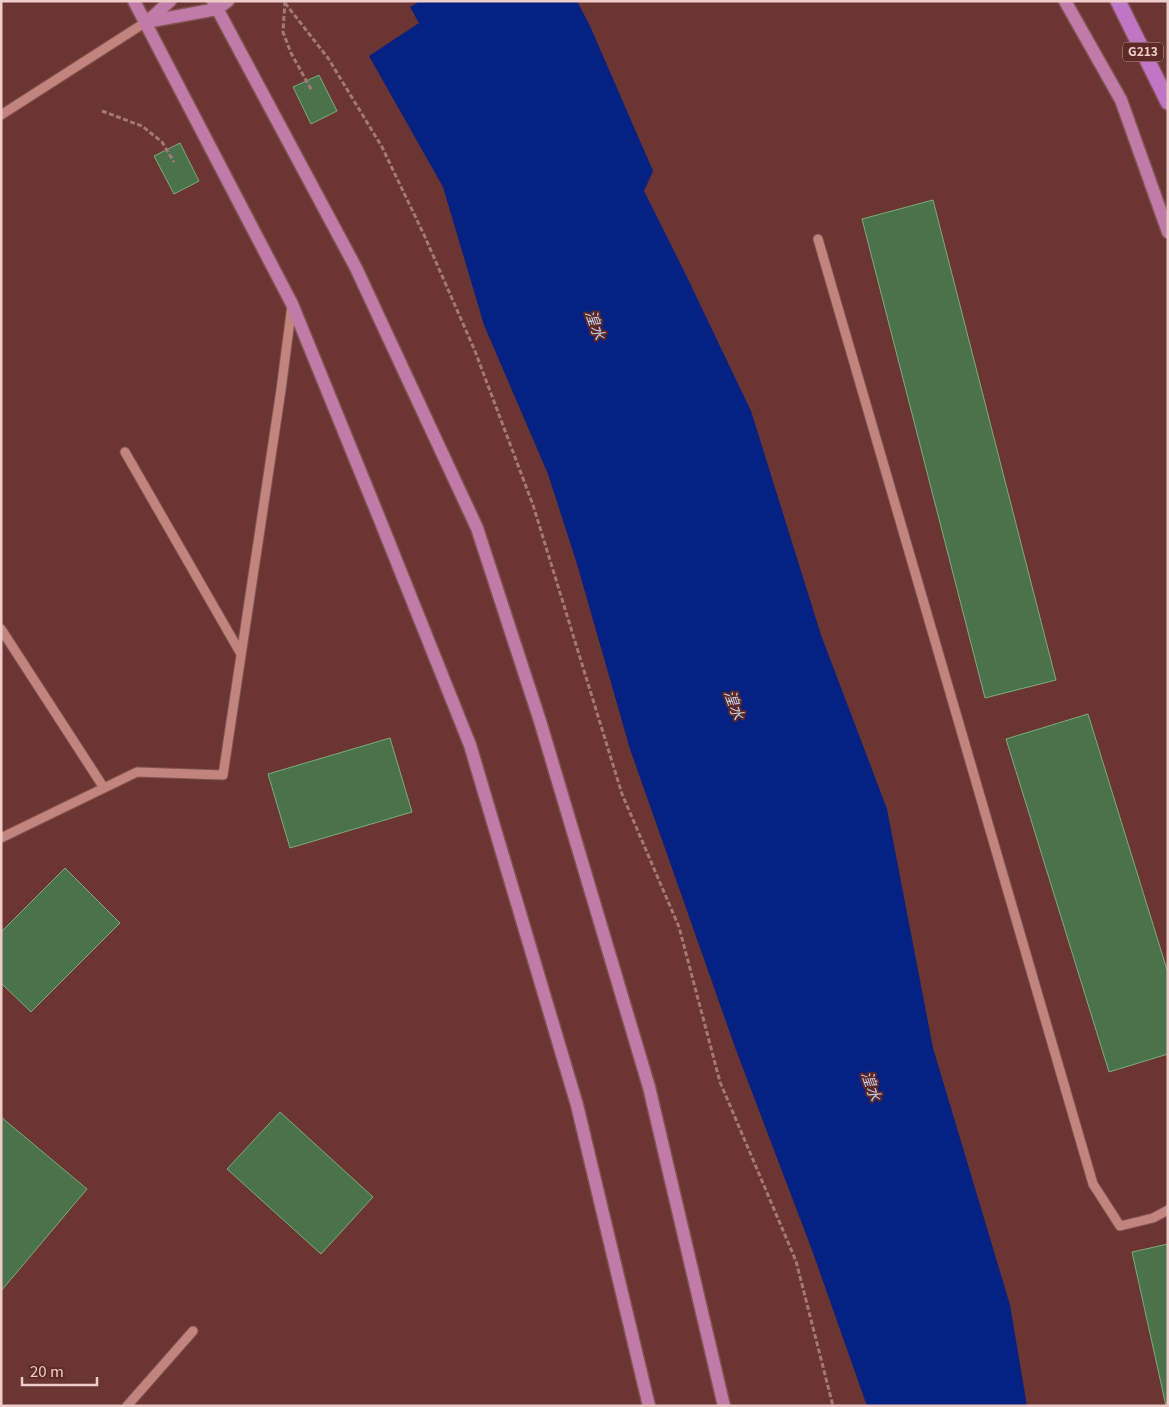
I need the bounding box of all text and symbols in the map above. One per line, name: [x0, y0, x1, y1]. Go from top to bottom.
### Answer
road number: G213: [1123, 42, 1163, 62]
water label: 湟水: [581, 307, 612, 343]
water label: 湟水: [720, 687, 751, 723]
water label: 湟水: [858, 1068, 888, 1104]
scale bar: [22, 1354, 98, 1386]
text: 20 m: [30, 1360, 64, 1381]

